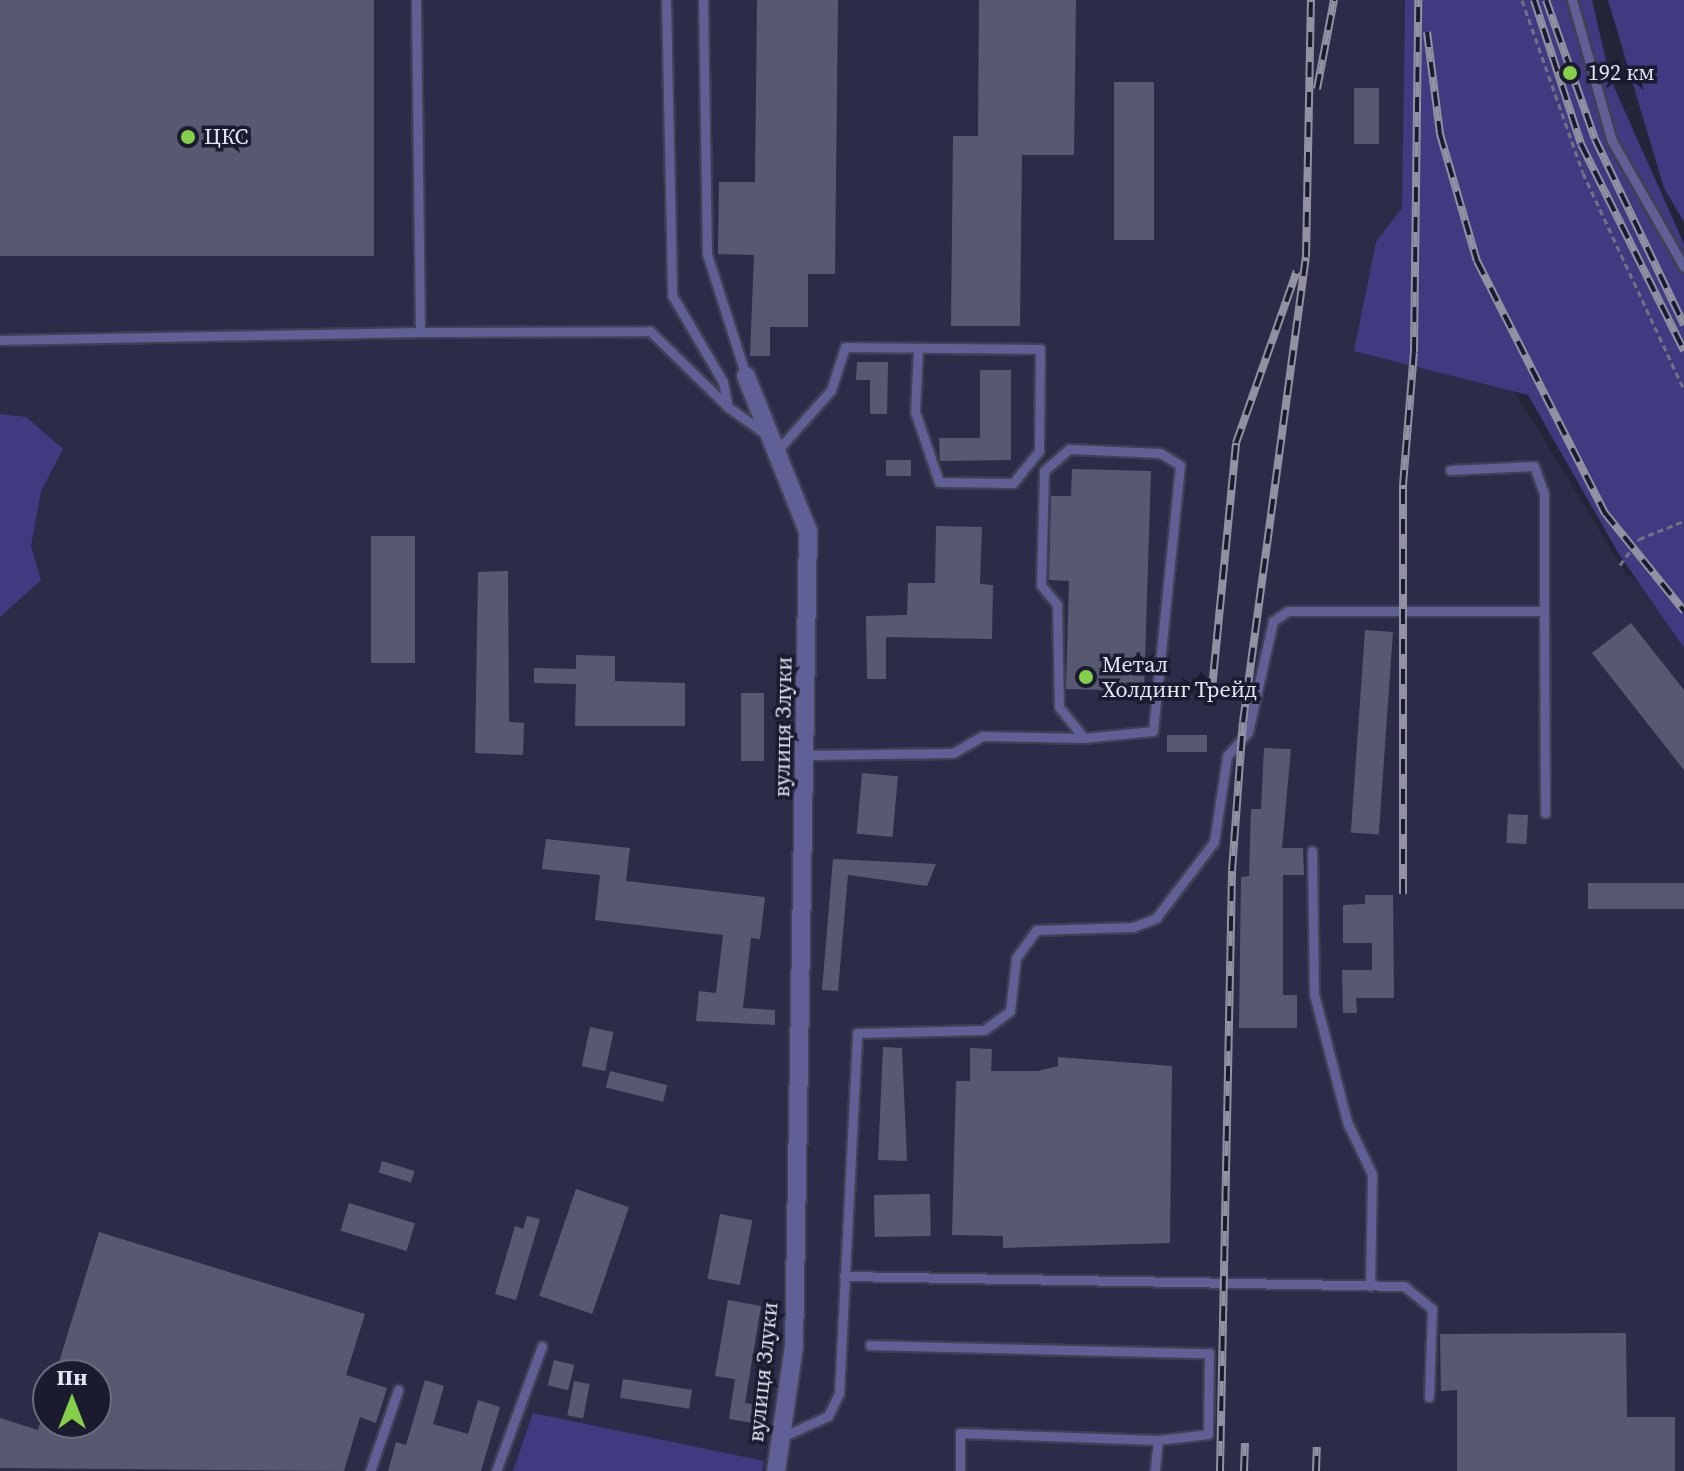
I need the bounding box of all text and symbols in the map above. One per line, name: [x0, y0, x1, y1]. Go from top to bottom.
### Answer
place label: 192 км: [1588, 60, 1655, 86]
marker: 192 км: [1559, 62, 1581, 84]
place label: ЦКС: [204, 124, 249, 150]
marker: ЦКС: [179, 128, 197, 146]
place label: Метал Холдинг Трейд: [1102, 651, 1258, 702]
street label: вулиця Злуки: [769, 656, 797, 798]
marker: Метал Холдинг Трейд: [1077, 668, 1095, 686]
street label: вулиця Злуки: [743, 1301, 783, 1443]
north arrow: [32, 1359, 112, 1439]
text: Пн: [57, 1362, 87, 1392]

